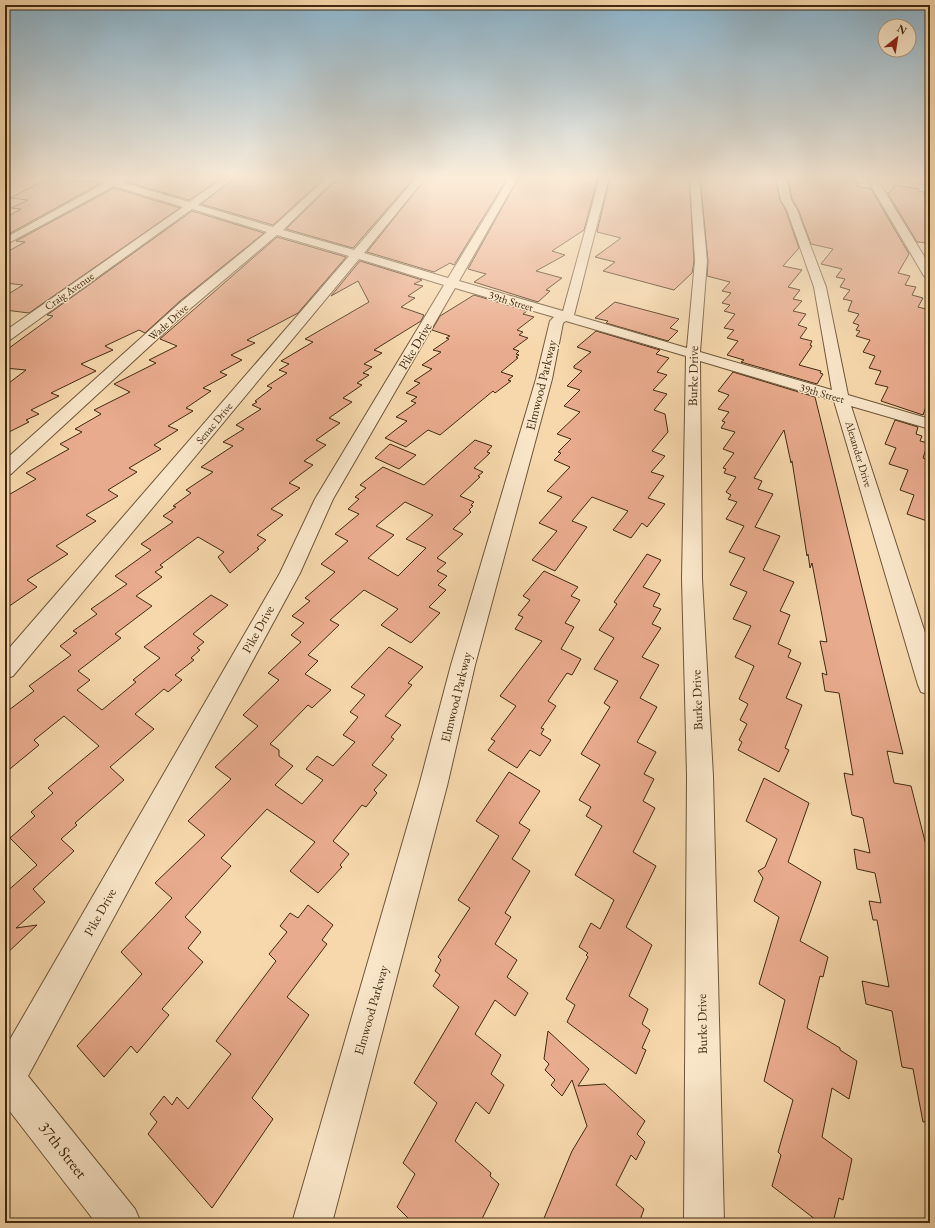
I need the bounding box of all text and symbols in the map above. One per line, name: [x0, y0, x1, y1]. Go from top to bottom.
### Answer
north arrow: [877, 18, 917, 58]
text: N: [895, 21, 909, 38]
street label: Craig Avenue: [42, 268, 97, 313]
street label: 39th Street: [487, 288, 536, 315]
street label: Wade Drive: [145, 300, 191, 344]
street label: Pike Drive: [394, 319, 436, 373]
street label: Elmwood Parkway: [522, 338, 561, 432]
street label: Burke Drive: [684, 346, 702, 406]
street label: 39th Street: [798, 380, 847, 406]
street label: Senac Drive: [193, 399, 236, 447]
street label: Alexander Drive: [842, 418, 876, 489]
street label: Pike Drive: [238, 602, 278, 656]
street label: Elmwood Parkway: [437, 650, 476, 744]
street label: Burke Drive: [687, 670, 707, 730]
street label: Pike Drive: [80, 885, 120, 939]
street label: Elmwood Parkway: [350, 963, 392, 1057]
street label: Burke Drive: [693, 994, 711, 1054]
street label: 37th Street: [34, 1117, 92, 1183]

